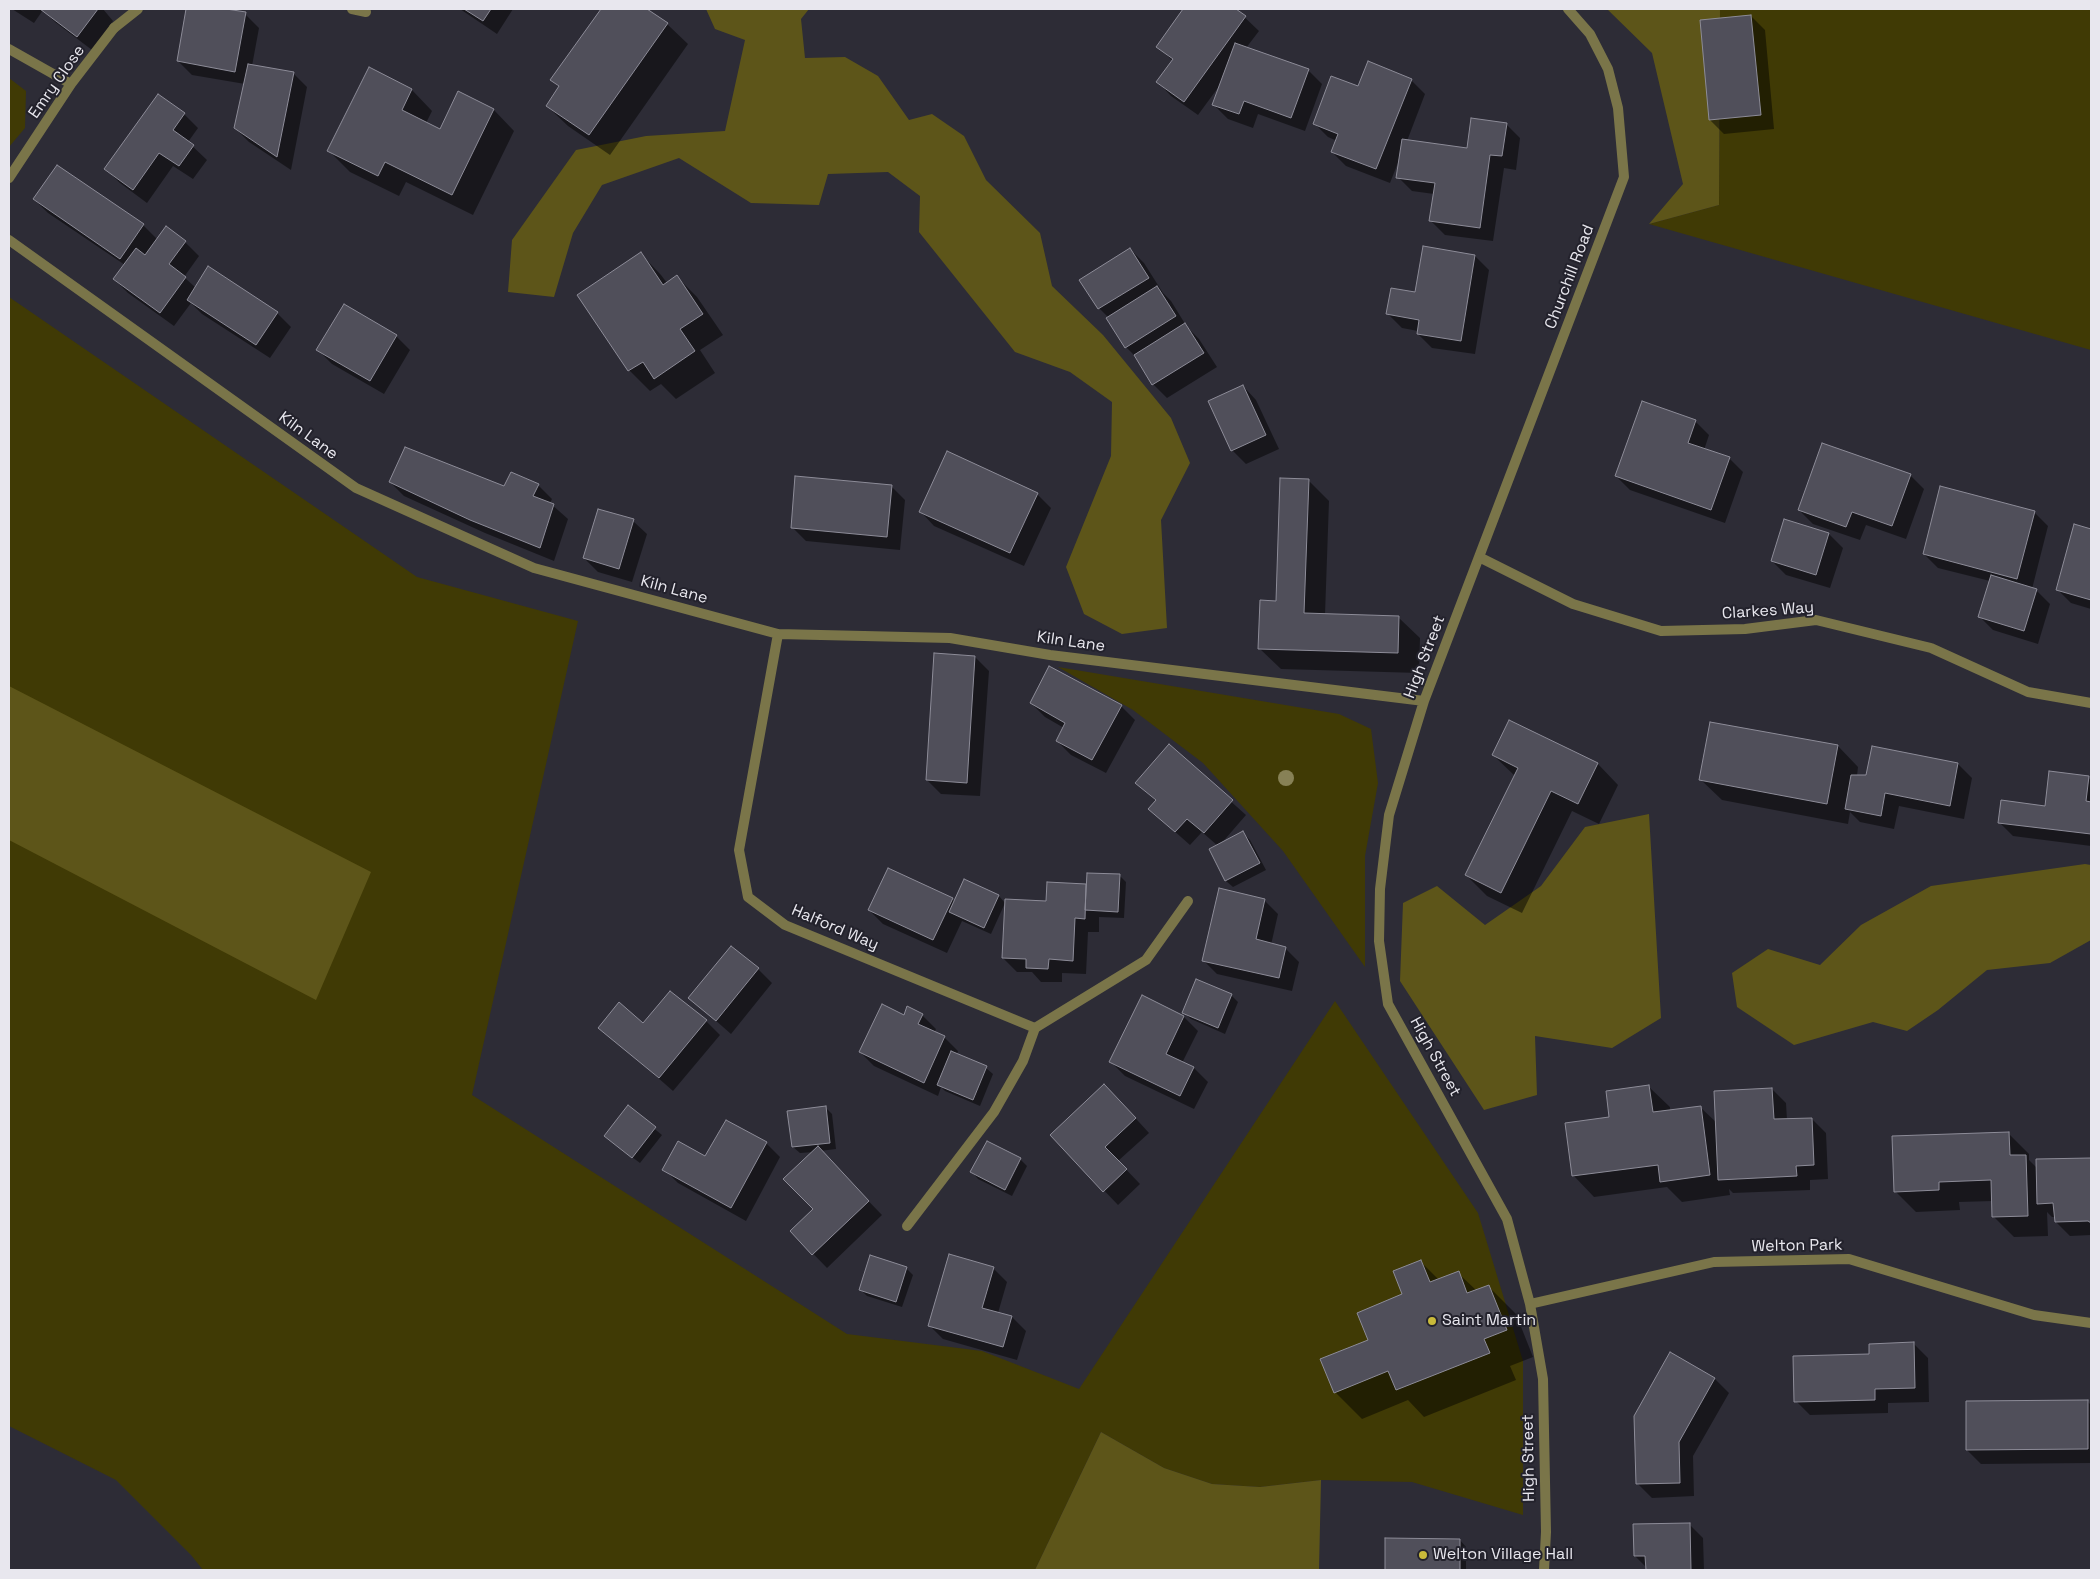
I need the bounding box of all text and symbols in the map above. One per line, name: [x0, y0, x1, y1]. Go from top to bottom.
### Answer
street label: Emry Close: [25, 42, 89, 122]
street label: Churchill Road: [1541, 222, 1599, 332]
street label: Kiln Lane: [275, 408, 341, 464]
street label: Kiln Lane: [638, 572, 710, 608]
street label: Clarkes Way: [1721, 598, 1815, 624]
street label: High Street: [1400, 613, 1450, 701]
street label: Kiln Lane: [1036, 628, 1106, 656]
street label: Halford Way: [788, 901, 882, 955]
street label: High Street: [1405, 1014, 1465, 1100]
street label: Welton Park: [1751, 1236, 1843, 1256]
place label: Saint Martin: [1442, 1311, 1536, 1331]
marker: Saint Martin: [1426, 1315, 1438, 1327]
street label: High Street: [1519, 1414, 1539, 1502]
place label: Welton Village Hall: [1433, 1545, 1573, 1565]
marker: Welton Village Hall: [1417, 1549, 1429, 1561]

